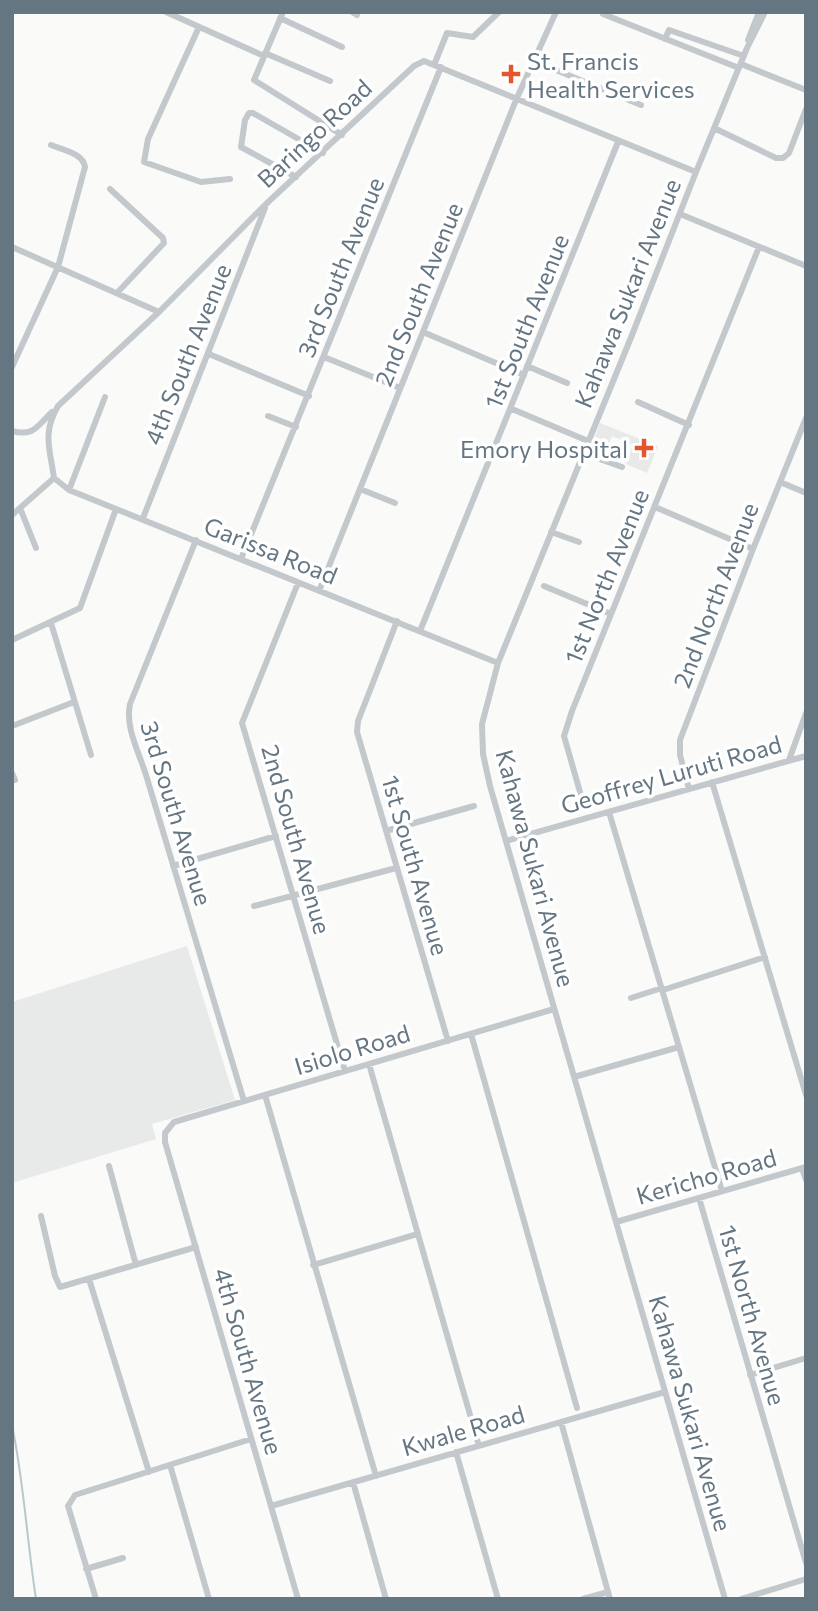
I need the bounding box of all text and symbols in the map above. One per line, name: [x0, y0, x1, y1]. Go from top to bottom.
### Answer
place label: St. Francis Health Services: [527, 46, 695, 103]
marker: St. Francis Health Services: [501, 64, 521, 84]
street label: Baringo Road: [251, 73, 377, 193]
street label: 3rd South Avenue: [291, 173, 389, 361]
street label: Kahawa Sukari Avenue: [568, 174, 686, 412]
street label: 2nd South Avenue: [368, 198, 468, 390]
street label: 1st South Avenue: [478, 230, 574, 412]
street label: 4th South Avenue: [137, 259, 237, 449]
place label: Emory Hospital: [460, 434, 628, 463]
marker: Emory Hospital: [634, 438, 654, 458]
street label: 1st North Avenue: [558, 484, 654, 668]
street label: 2nd North Avenue: [666, 498, 764, 692]
street label: Garissa Road: [200, 510, 342, 590]
street label: 3rd South Avenue: [135, 717, 219, 909]
street label: Geoffrey Luruti Road: [557, 729, 785, 819]
street label: 2nd South Avenue: [256, 741, 338, 937]
street label: Kahawa Sukari Avenue: [490, 746, 582, 990]
street label: 1st South Avenue: [376, 772, 456, 958]
street label: Isiolo Road: [291, 1018, 413, 1080]
street label: Kericho Road: [633, 1142, 779, 1210]
street label: 1st North Avenue: [713, 1222, 793, 1408]
street label: 4th South Avenue: [209, 1264, 289, 1458]
street label: Kahawa Sukari Avenue: [643, 1292, 739, 1534]
street label: Kwale Road: [398, 1399, 528, 1461]

